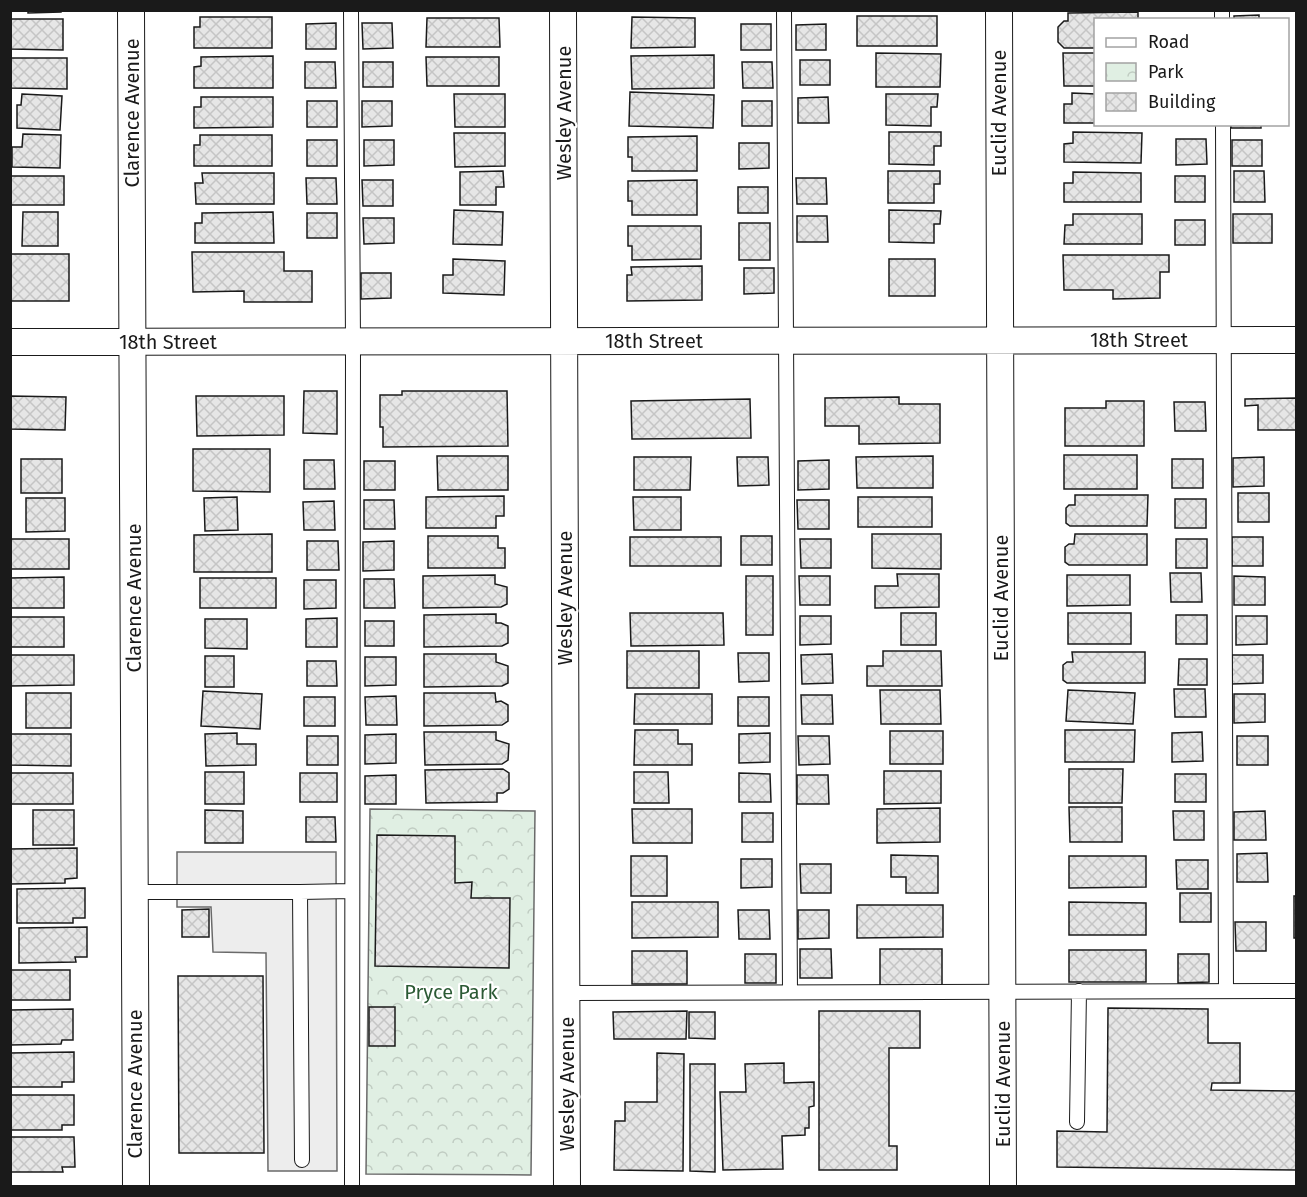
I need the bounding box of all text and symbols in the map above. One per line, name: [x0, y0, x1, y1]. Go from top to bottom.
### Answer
legend: [1094, 18, 1289, 126]
text: Road: [1148, 31, 1190, 53]
street label: Clarence Avenue: [120, 38, 144, 188]
street label: Wesley Avenue: [552, 46, 576, 180]
street label: Euclid Avenue: [987, 50, 1011, 176]
text: Park: [1148, 61, 1184, 83]
text: Building: [1148, 91, 1216, 113]
street label: 18th Street: [1090, 328, 1189, 352]
street label: 18th Street: [605, 329, 704, 353]
street label: 18th Street: [119, 330, 218, 354]
street label: Clarence Avenue: [122, 523, 146, 673]
street label: Wesley Avenue: [553, 531, 577, 665]
street label: Euclid Avenue: [989, 535, 1013, 661]
park label: Pryce Park: [404, 980, 498, 1004]
street label: Clarence Avenue: [123, 1009, 147, 1159]
street label: Wesley Avenue: [555, 1017, 579, 1151]
street label: Euclid Avenue: [991, 1021, 1015, 1147]

